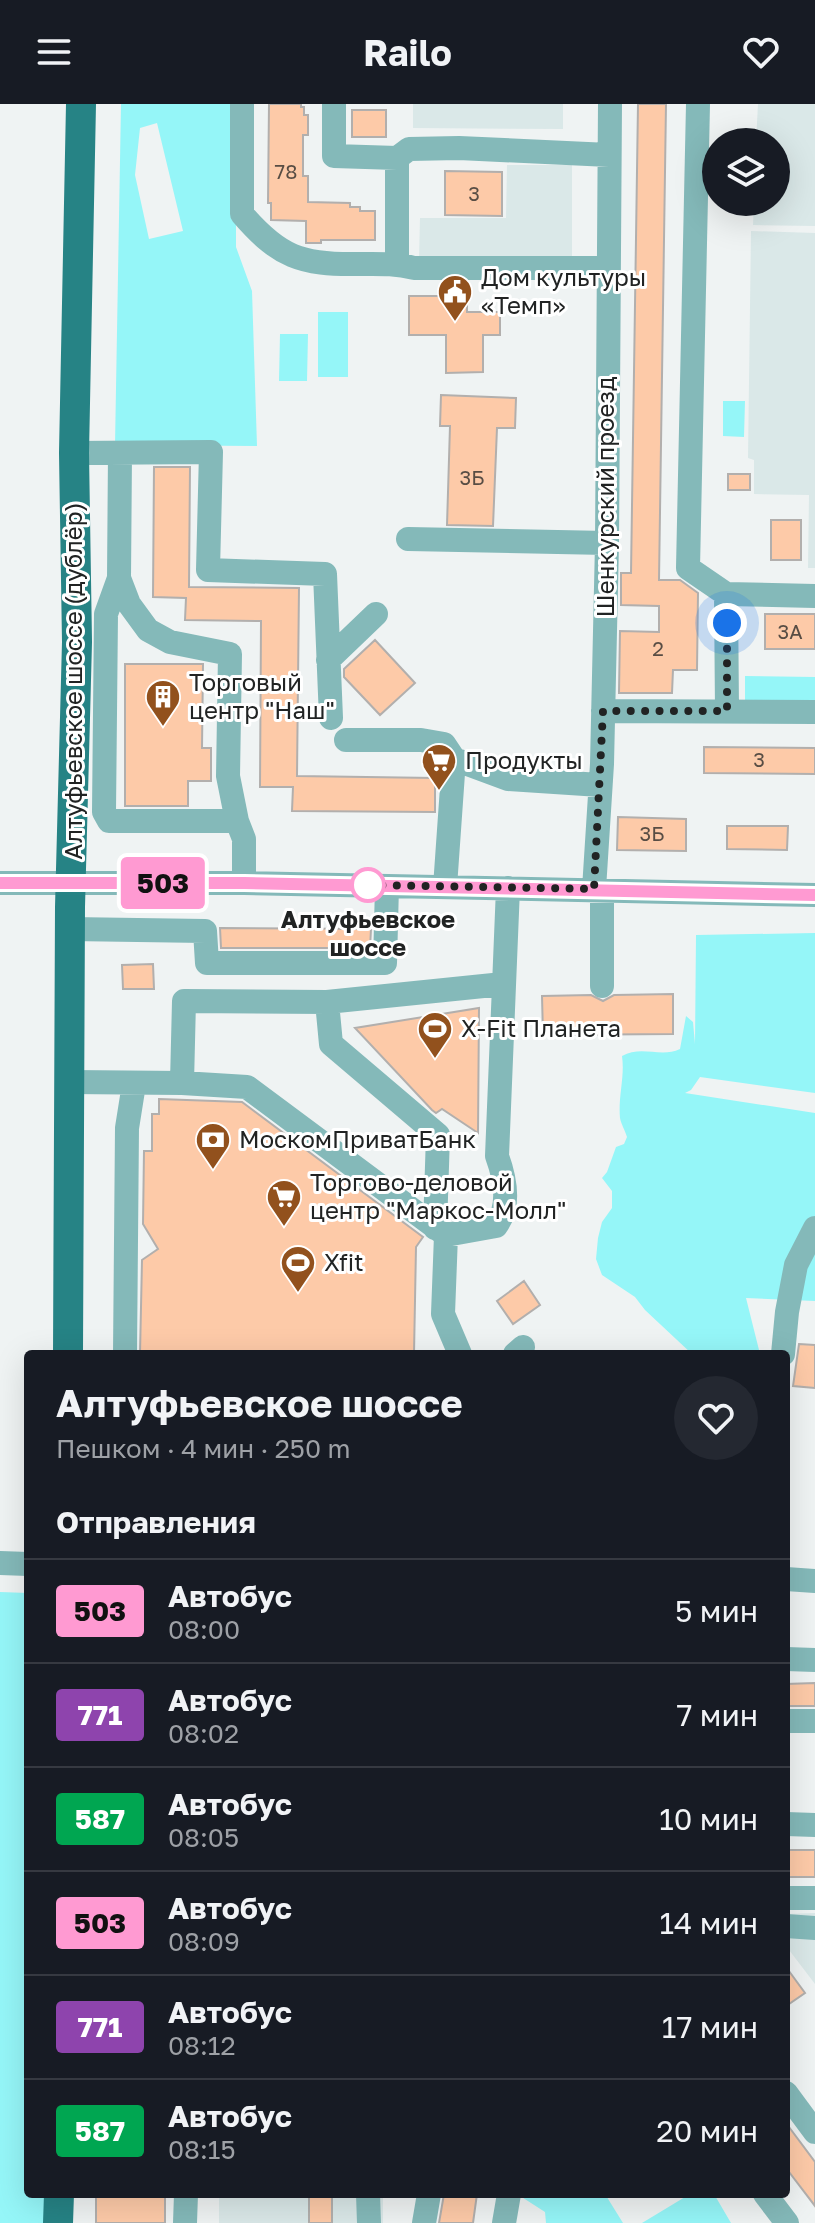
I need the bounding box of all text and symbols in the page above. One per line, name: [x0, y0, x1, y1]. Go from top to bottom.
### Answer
icon: menu: [32, 30, 76, 74]
icon: heart: [739, 30, 783, 74]
text: Railo: [363, 31, 452, 74]
map controls: [702, 128, 790, 216]
button: layers: [702, 128, 790, 216]
house number: 78: [275, 159, 297, 183]
house number: 3: [468, 181, 480, 205]
place label: Дом культуры «Темп»: [481, 262, 646, 319]
public building icon: Дом культуры «Темп»: [436, 273, 474, 323]
street label: Шенкурский проезд: [590, 377, 619, 617]
house number: 3Б: [460, 465, 485, 489]
street label: Алтуфьевское шоссе (дублёр): [58, 502, 87, 860]
your location: [707, 603, 747, 643]
house number: 3А: [777, 619, 803, 643]
house number: 2: [652, 636, 664, 660]
place label: Торговый центр "Наш": [189, 667, 335, 724]
building icon: Торговый центр "Наш": [144, 678, 182, 728]
supermarket icon: Продукты: [420, 742, 458, 792]
place label: Продукты: [465, 745, 583, 774]
house number: 3: [753, 747, 765, 771]
house number: 3Б: [640, 821, 665, 845]
line badge: 503: [117, 857, 209, 909]
text: 503: [137, 866, 189, 899]
marker: Алтуфьевское шоссе: [351, 868, 385, 902]
place label: Алтуфьевское шоссе: [281, 904, 455, 961]
sports icon: X-Fit Планета: [416, 1010, 454, 1060]
place label: X-Fit Планета: [461, 1013, 621, 1042]
bank icon: МоскомПриватБанк: [194, 1121, 232, 1171]
place label: МоскомПриватБанк: [239, 1124, 476, 1153]
place label: Торгово-деловой центр "Маркос-Молл": [310, 1167, 566, 1224]
supermarket icon: Торгово-деловой центр "Маркос-Молл": [265, 1178, 303, 1228]
sports icon: Xfit: [279, 1244, 317, 1294]
place label: Xfit: [324, 1247, 364, 1276]
button: heart: [674, 1376, 758, 1460]
text: Алтуфьевское шоссе: [56, 1380, 463, 1425]
text: Пешком · 4 мин · 250 m: [56, 1433, 351, 1464]
text: Отправления: [56, 1504, 256, 1540]
text: Автобус: [168, 1578, 292, 1614]
text: 5 мин: [675, 1593, 758, 1629]
text: 503: [74, 1594, 126, 1627]
text: 08:00: [168, 1614, 240, 1645]
text: Автобус: [168, 1682, 292, 1718]
text: 7 мин: [676, 1697, 758, 1733]
text: 771: [78, 1698, 122, 1731]
text: 08:02: [168, 1718, 239, 1749]
text: Автобус: [168, 1786, 292, 1822]
text: 10 мин: [659, 1801, 758, 1837]
text: 587: [75, 1802, 125, 1835]
text: 08:05: [168, 1822, 239, 1853]
text: Автобус: [168, 1890, 292, 1926]
text: 14 мин: [659, 1905, 758, 1941]
text: 503: [74, 1906, 126, 1939]
text: 08:09: [168, 1926, 240, 1957]
text: Автобус: [168, 1994, 292, 2030]
text: 17 мин: [662, 2009, 758, 2045]
text: 771: [78, 2010, 122, 2043]
text: 08:12: [168, 2030, 235, 2061]
text: Автобус: [168, 2098, 292, 2134]
text: 20 мин: [656, 2113, 758, 2149]
text: 587: [75, 2114, 125, 2147]
text: 08:15: [168, 2134, 235, 2165]

